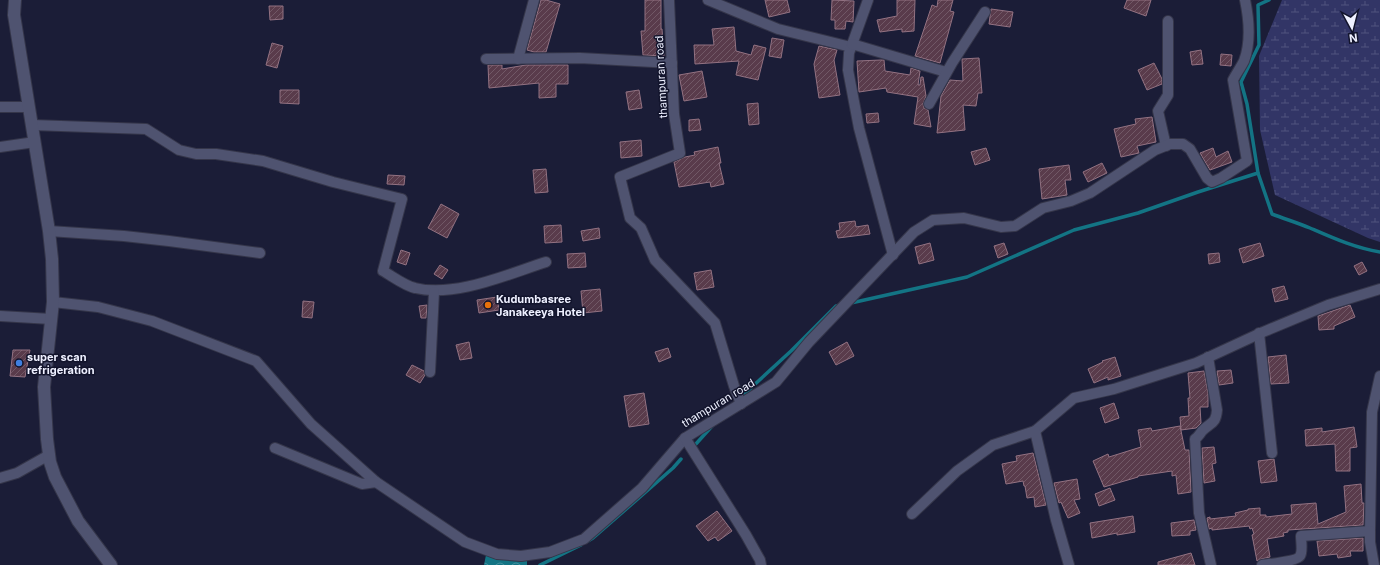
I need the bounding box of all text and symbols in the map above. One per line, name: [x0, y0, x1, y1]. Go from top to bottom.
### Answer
north arrow: [1332, 8, 1372, 48]
text: N: [1348, 30, 1358, 45]
street label: thampuran road: [652, 35, 670, 119]
place label: Kudumbasree Janakeeya Hotel: [496, 292, 585, 319]
marker: Kudumbasree Janakeeya Hotel: [483, 300, 493, 310]
place label: super scan refrigeration: [27, 350, 95, 377]
marker: super scan refrigeration: [14, 358, 24, 368]
street label: thampuran road: [679, 376, 757, 430]

